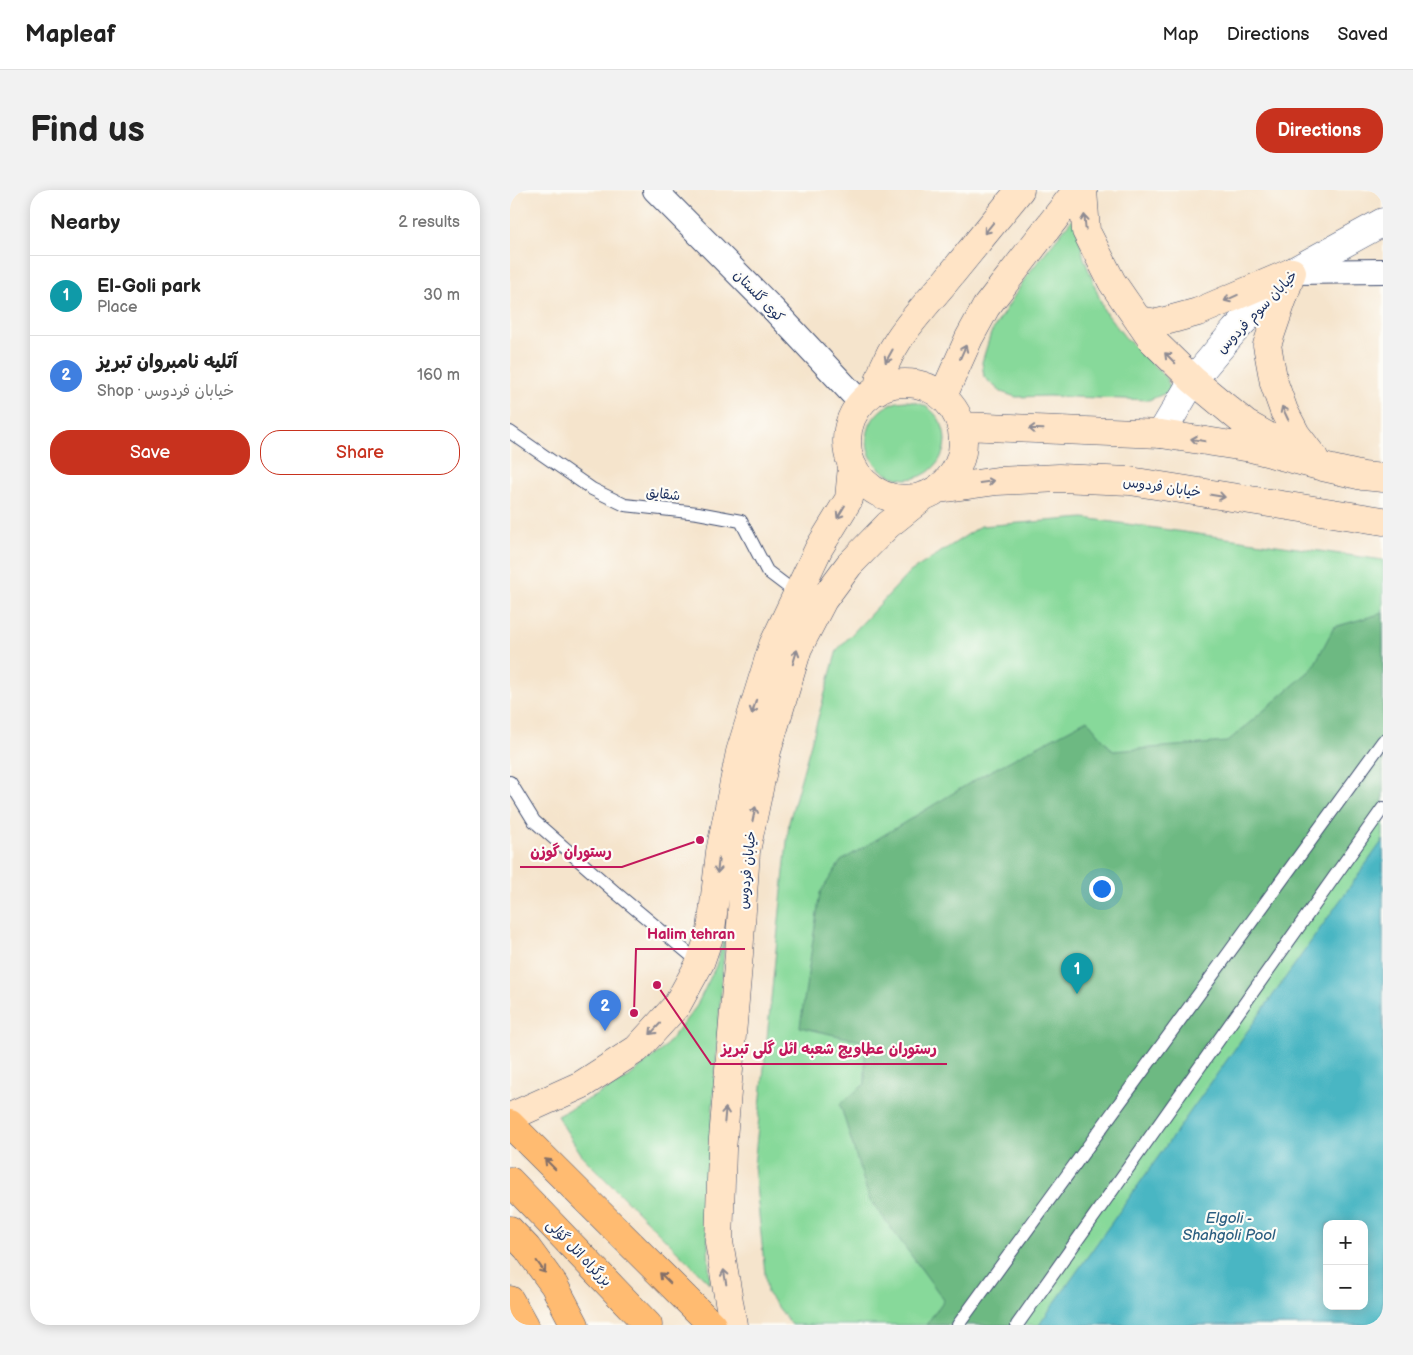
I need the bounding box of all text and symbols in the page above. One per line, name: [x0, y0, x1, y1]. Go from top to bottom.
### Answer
text: Mapleaf: [25, 20, 116, 49]
text: Map: [1163, 24, 1199, 45]
text: Directions: [1227, 24, 1309, 45]
text: Saved: [1337, 24, 1388, 45]
button: Directions: [1256, 108, 1383, 153]
text: Find us: [30, 109, 145, 152]
text: Nearby: [50, 210, 120, 235]
text: 2 results: [398, 213, 460, 232]
one-way arrow: [1081, 214, 1090, 230]
one-way arrow: [984, 221, 995, 234]
street label: کوی گلستان: [730, 266, 788, 326]
street label: خیابان سوم فردوس: [1213, 267, 1303, 359]
text: El-Goli park: [97, 275, 201, 298]
text: 1: [63, 286, 69, 305]
text: 30 m: [423, 286, 460, 305]
one-way arrow: [1224, 294, 1239, 304]
text: Place: [97, 298, 138, 317]
one-way arrow: [958, 345, 968, 360]
one-way arrow: [884, 348, 894, 362]
text: آتلیه نامبروان تبریز: [97, 351, 237, 374]
one-way arrow: [1164, 352, 1176, 364]
text: 2: [61, 366, 71, 385]
text: 160 m: [417, 366, 460, 385]
text: Shop · خیابان فردوس: [97, 382, 234, 401]
one-way arrow: [1280, 406, 1290, 421]
one-way arrow: [1029, 424, 1045, 433]
button: Save: [50, 430, 250, 475]
button: Share: [260, 430, 460, 475]
one-way arrow: [1191, 434, 1207, 444]
street label: خیابان فردوس: [1122, 473, 1202, 501]
one-way arrow: [979, 477, 995, 487]
street label: شقایق: [645, 484, 681, 504]
one-way arrow: [1210, 491, 1226, 501]
one-way arrow: [836, 505, 846, 519]
one-way arrow: [791, 650, 801, 666]
one-way arrow: [748, 699, 758, 715]
one-way arrow: [749, 807, 759, 823]
street label: خیابان فردوس: [734, 830, 760, 910]
callout: رستوران گوزن: [520, 837, 622, 867]
text: رستوران گوزن: [530, 842, 612, 862]
one-way arrow: [713, 858, 723, 874]
your location: [1089, 876, 1115, 902]
callout: Halim tehran: [636, 919, 745, 949]
text: Halim tehran: [647, 925, 735, 944]
pin: 1: [1061, 953, 1093, 994]
pin: 2: [589, 990, 621, 1031]
one-way arrow: [649, 1022, 661, 1035]
callout: رستوران عطاویچ شعبه ائل گلی تبریز: [711, 1034, 947, 1064]
text: رستوران عطاویچ شعبه ائل گلی تبریز: [719, 1039, 937, 1059]
one-way arrow: [720, 1107, 730, 1123]
one-way arrow: [544, 1158, 556, 1170]
water label: Elgoli - Shahgoli Pool: [1182, 1209, 1276, 1245]
street label: بزرگراه ائل گؤلی: [543, 1216, 615, 1290]
map controls: [1323, 1220, 1368, 1310]
button: +: [1323, 1220, 1368, 1265]
one-way arrow: [536, 1260, 546, 1274]
button: −: [1323, 1265, 1368, 1310]
one-way arrow: [720, 1269, 730, 1285]
one-way arrow: [659, 1272, 672, 1284]

